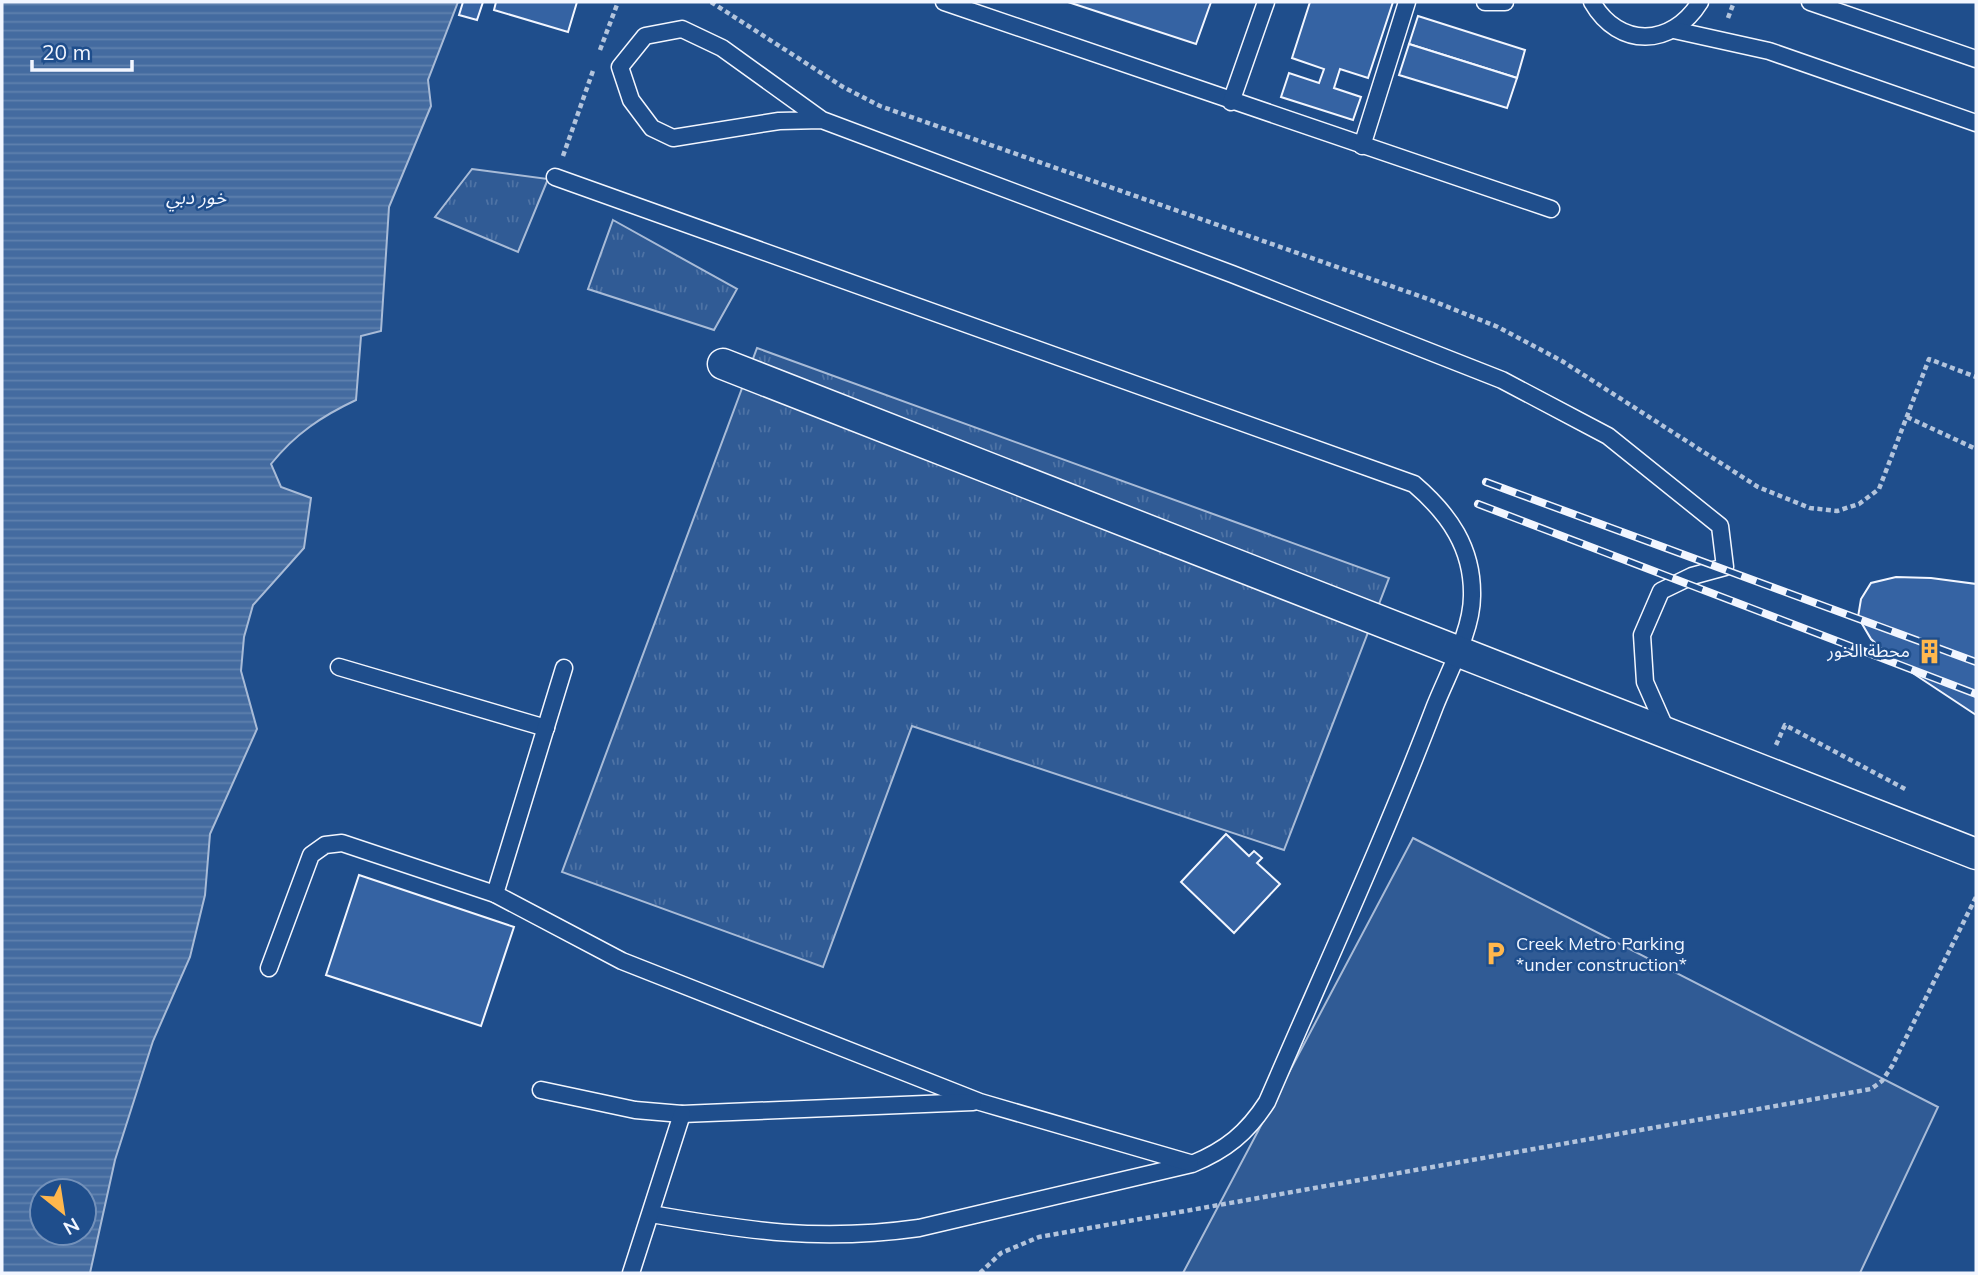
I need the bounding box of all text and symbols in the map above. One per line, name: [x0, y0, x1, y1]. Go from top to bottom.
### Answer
scale bar: [32, 28, 131, 72]
text: 20 m: [42, 39, 91, 65]
water label: خور دبي: [166, 185, 227, 212]
building icon: محطة الخور: [1916, 637, 1944, 665]
place label: محطة الخور: [1826, 639, 1910, 662]
place label: Creek Metro Parking *under construction*: [1516, 932, 1687, 976]
parking icon: Creek Metro Parking *under construction*: [1482, 940, 1510, 968]
north arrow: [28, 1177, 98, 1247]
text: N: [59, 1213, 84, 1241]

